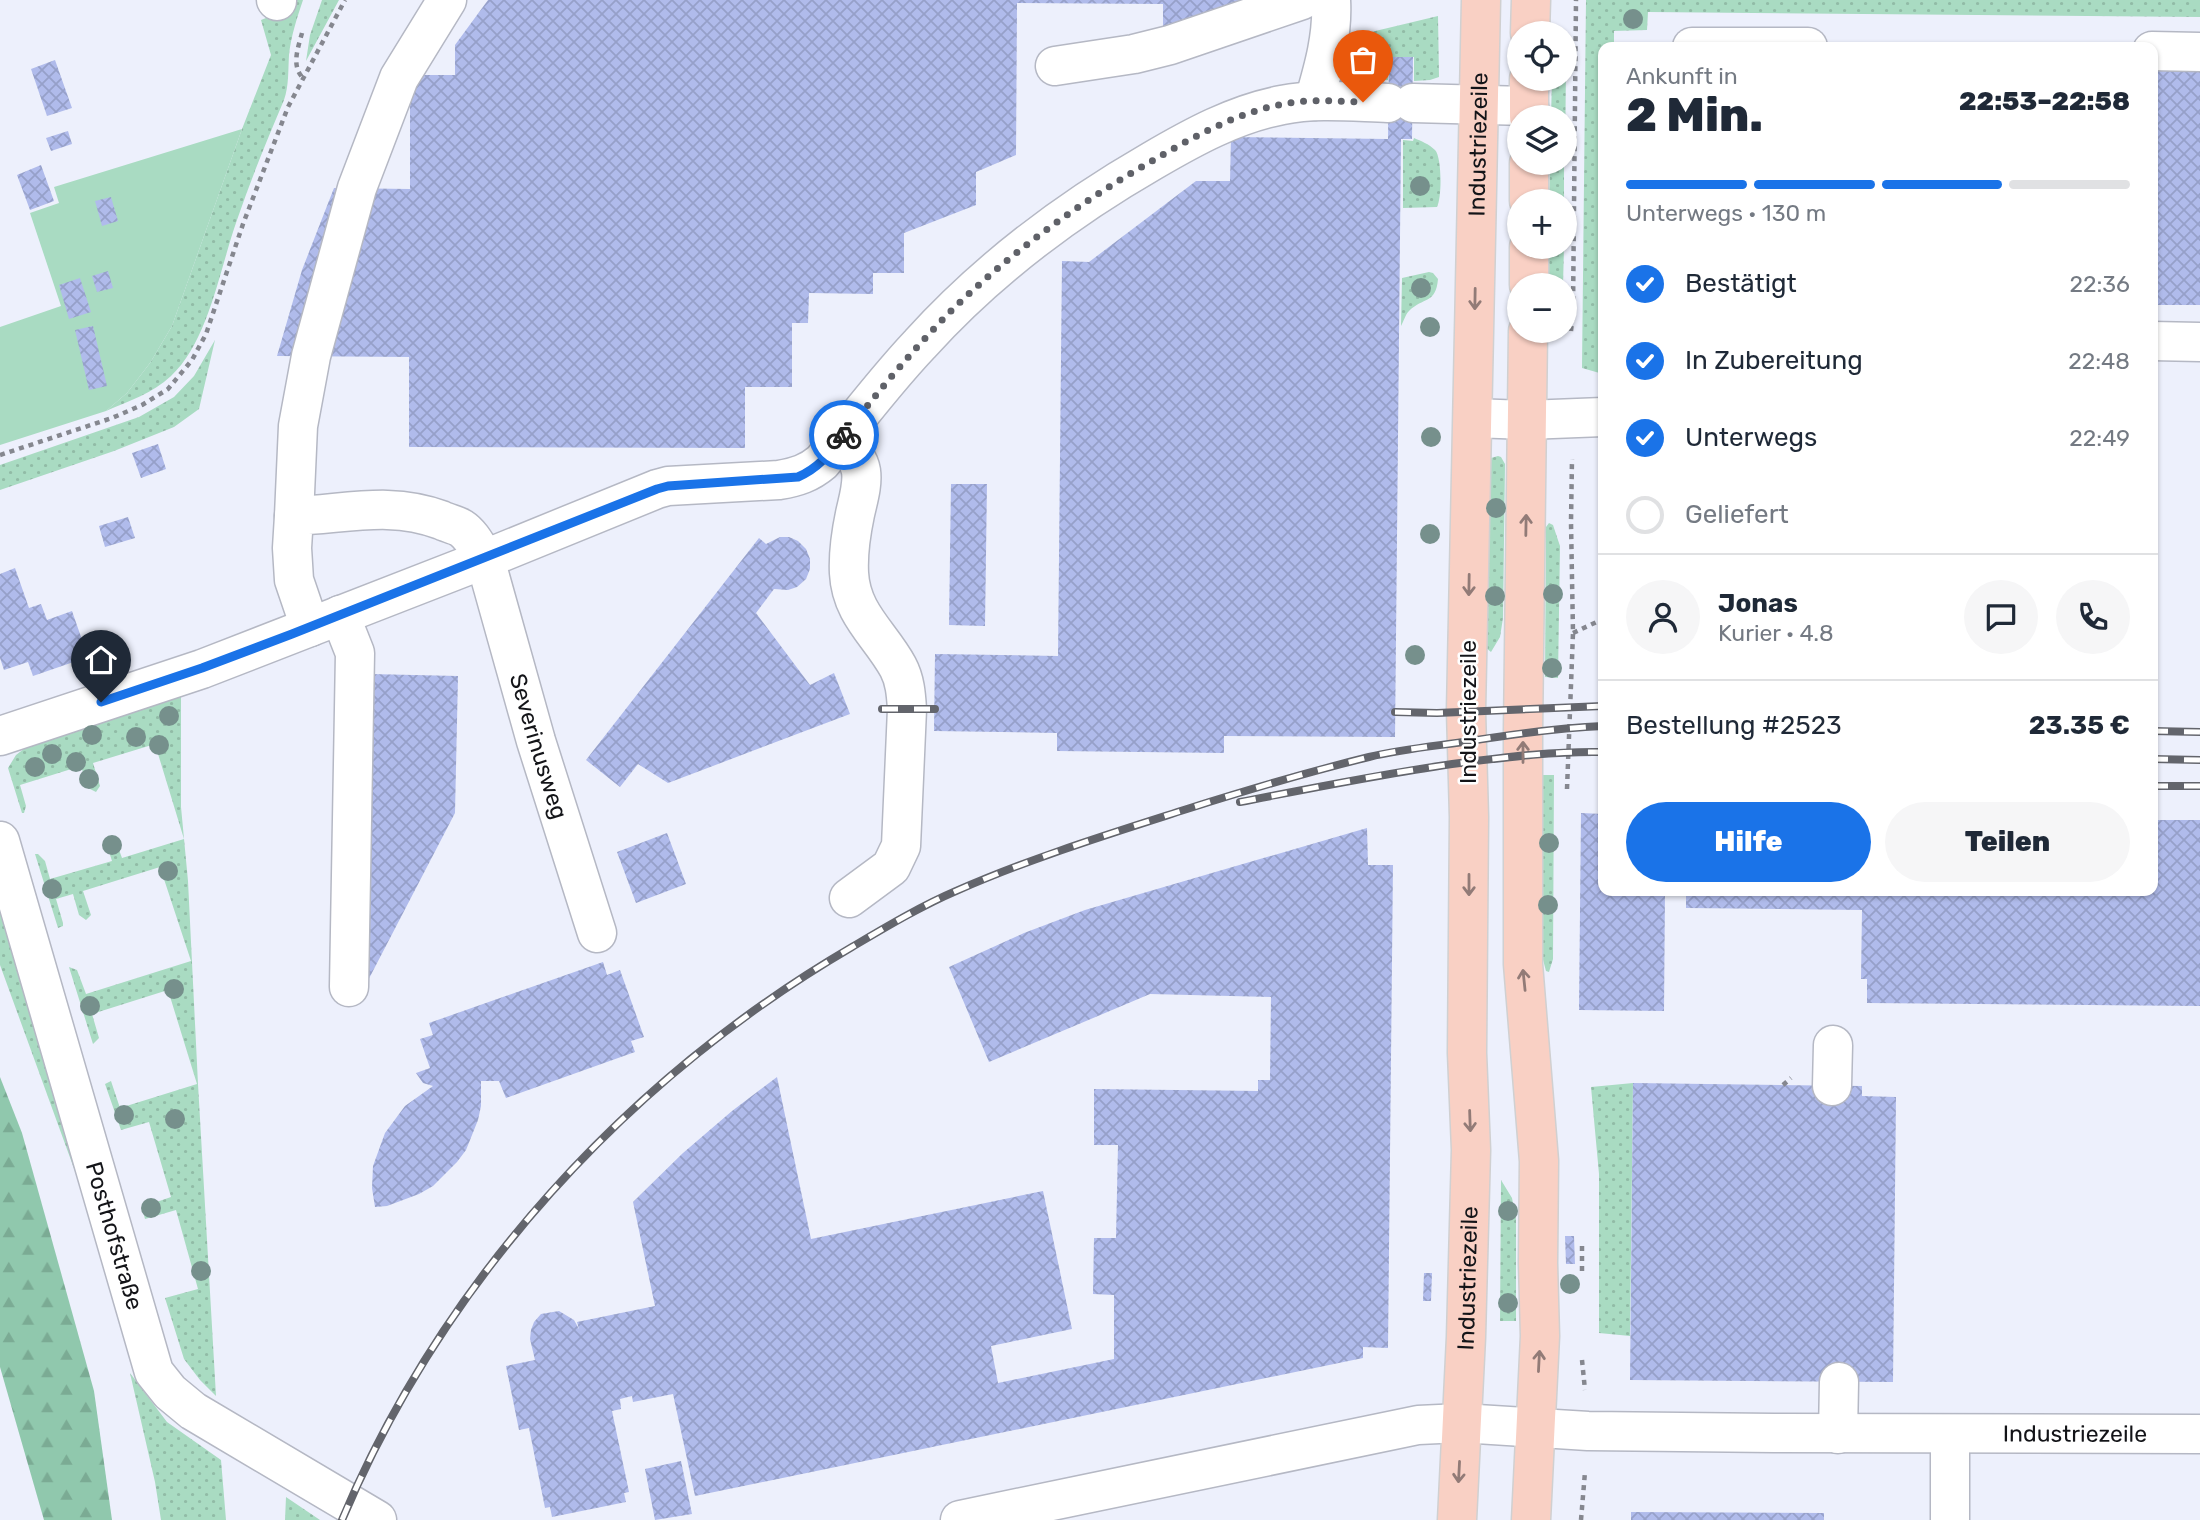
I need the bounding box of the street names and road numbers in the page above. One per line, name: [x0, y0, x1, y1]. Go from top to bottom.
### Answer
street label: Industriezeile: [1462, 72, 1493, 217]
street label: Industriezeile: [1454, 640, 1482, 784]
street label: Severinusweg: [504, 670, 574, 822]
street label: Posthofstraße: [80, 1158, 149, 1313]
street label: Industriezeile: [1451, 1206, 1483, 1351]
street label: Industriezeile: [2003, 1420, 2147, 1448]

